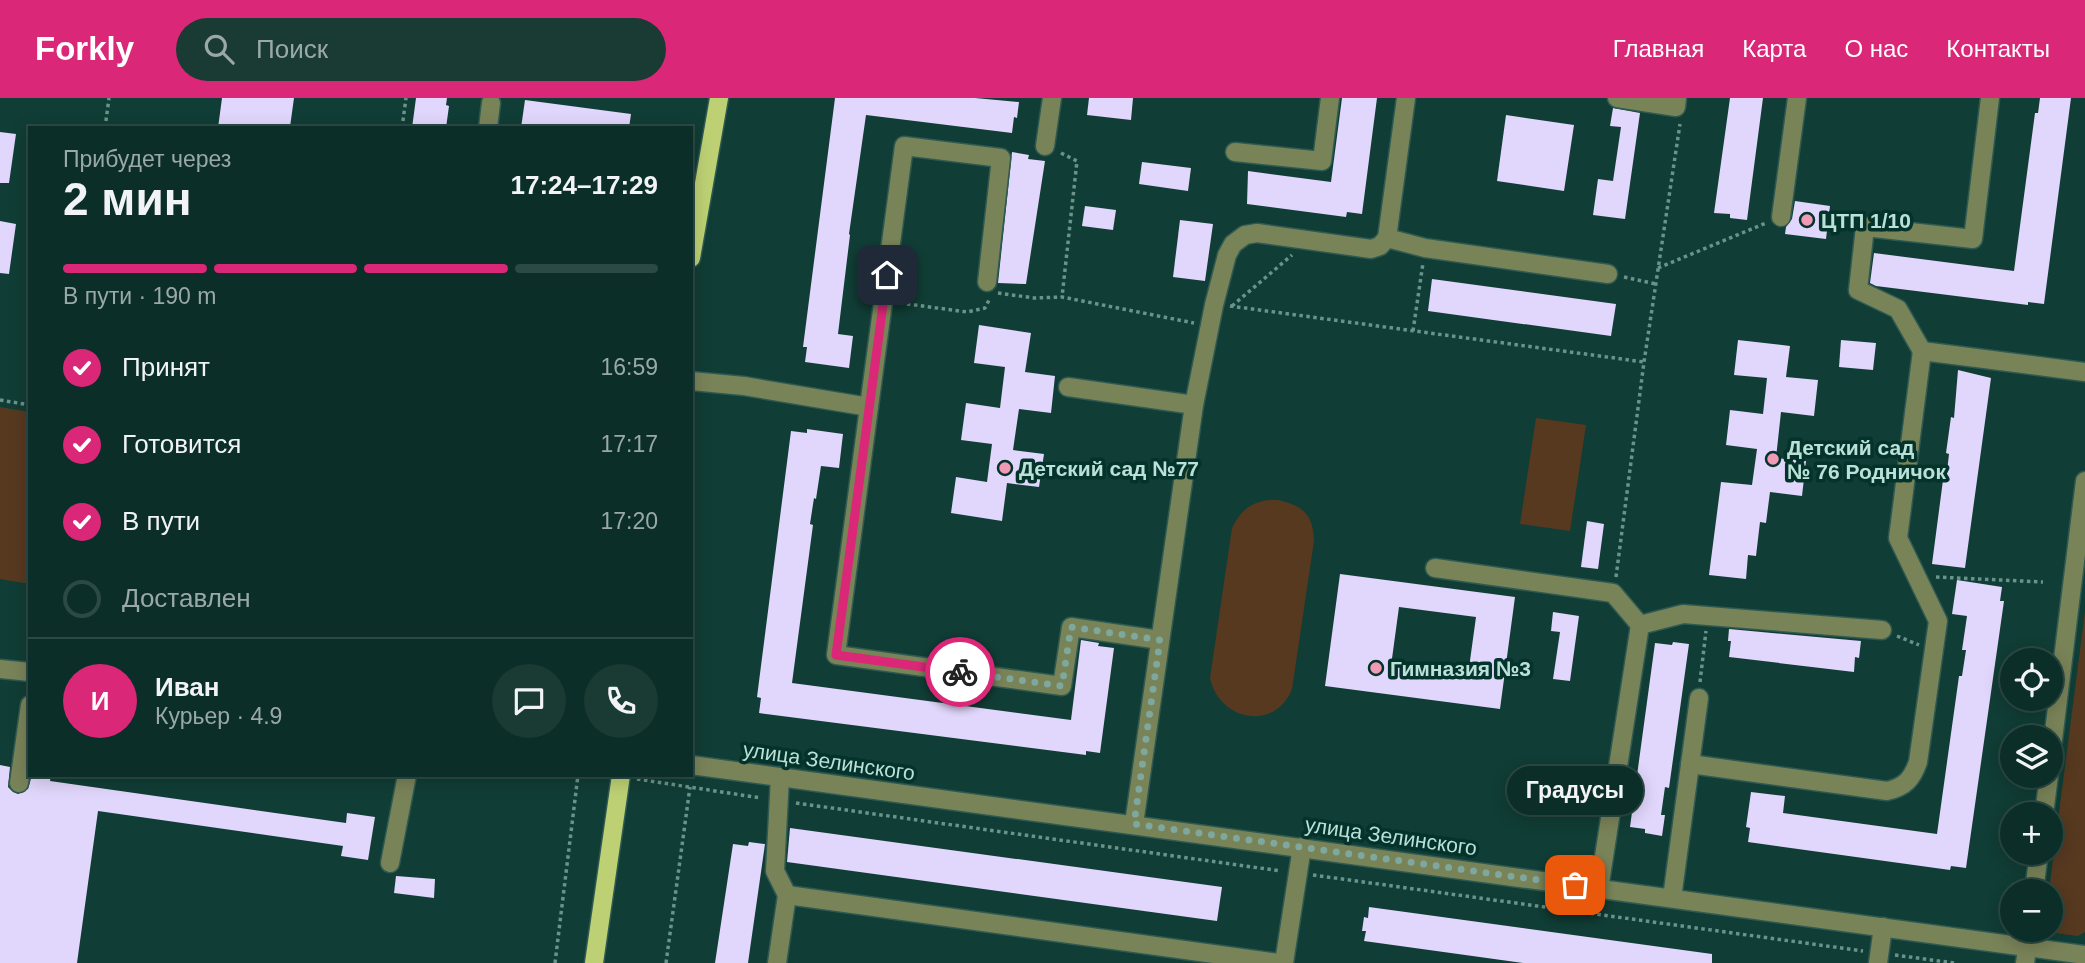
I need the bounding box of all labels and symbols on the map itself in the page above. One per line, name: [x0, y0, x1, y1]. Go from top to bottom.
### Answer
place label: ЦТП 1/10: [1821, 209, 1911, 232]
marker: ЦТП 1/10: [1799, 212, 1815, 228]
pin: [857, 245, 917, 305]
place label: Детский сад № 76 Родничок: [1787, 436, 1946, 483]
marker: Детский сад № 76 Родничок: [1765, 451, 1781, 467]
place label: Детский сад №77: [1019, 457, 1199, 480]
marker: Детский сад №77: [997, 460, 1013, 476]
courier: [925, 637, 995, 707]
place label: Гимназия №3: [1390, 657, 1531, 680]
marker: Гимназия №3: [1368, 660, 1384, 676]
street label: улица Зелинского: [742, 738, 916, 784]
callout: Градусы: [1507, 766, 1643, 815]
street label: улица Зелинского: [1304, 813, 1478, 859]
pin: [1545, 855, 1605, 915]

